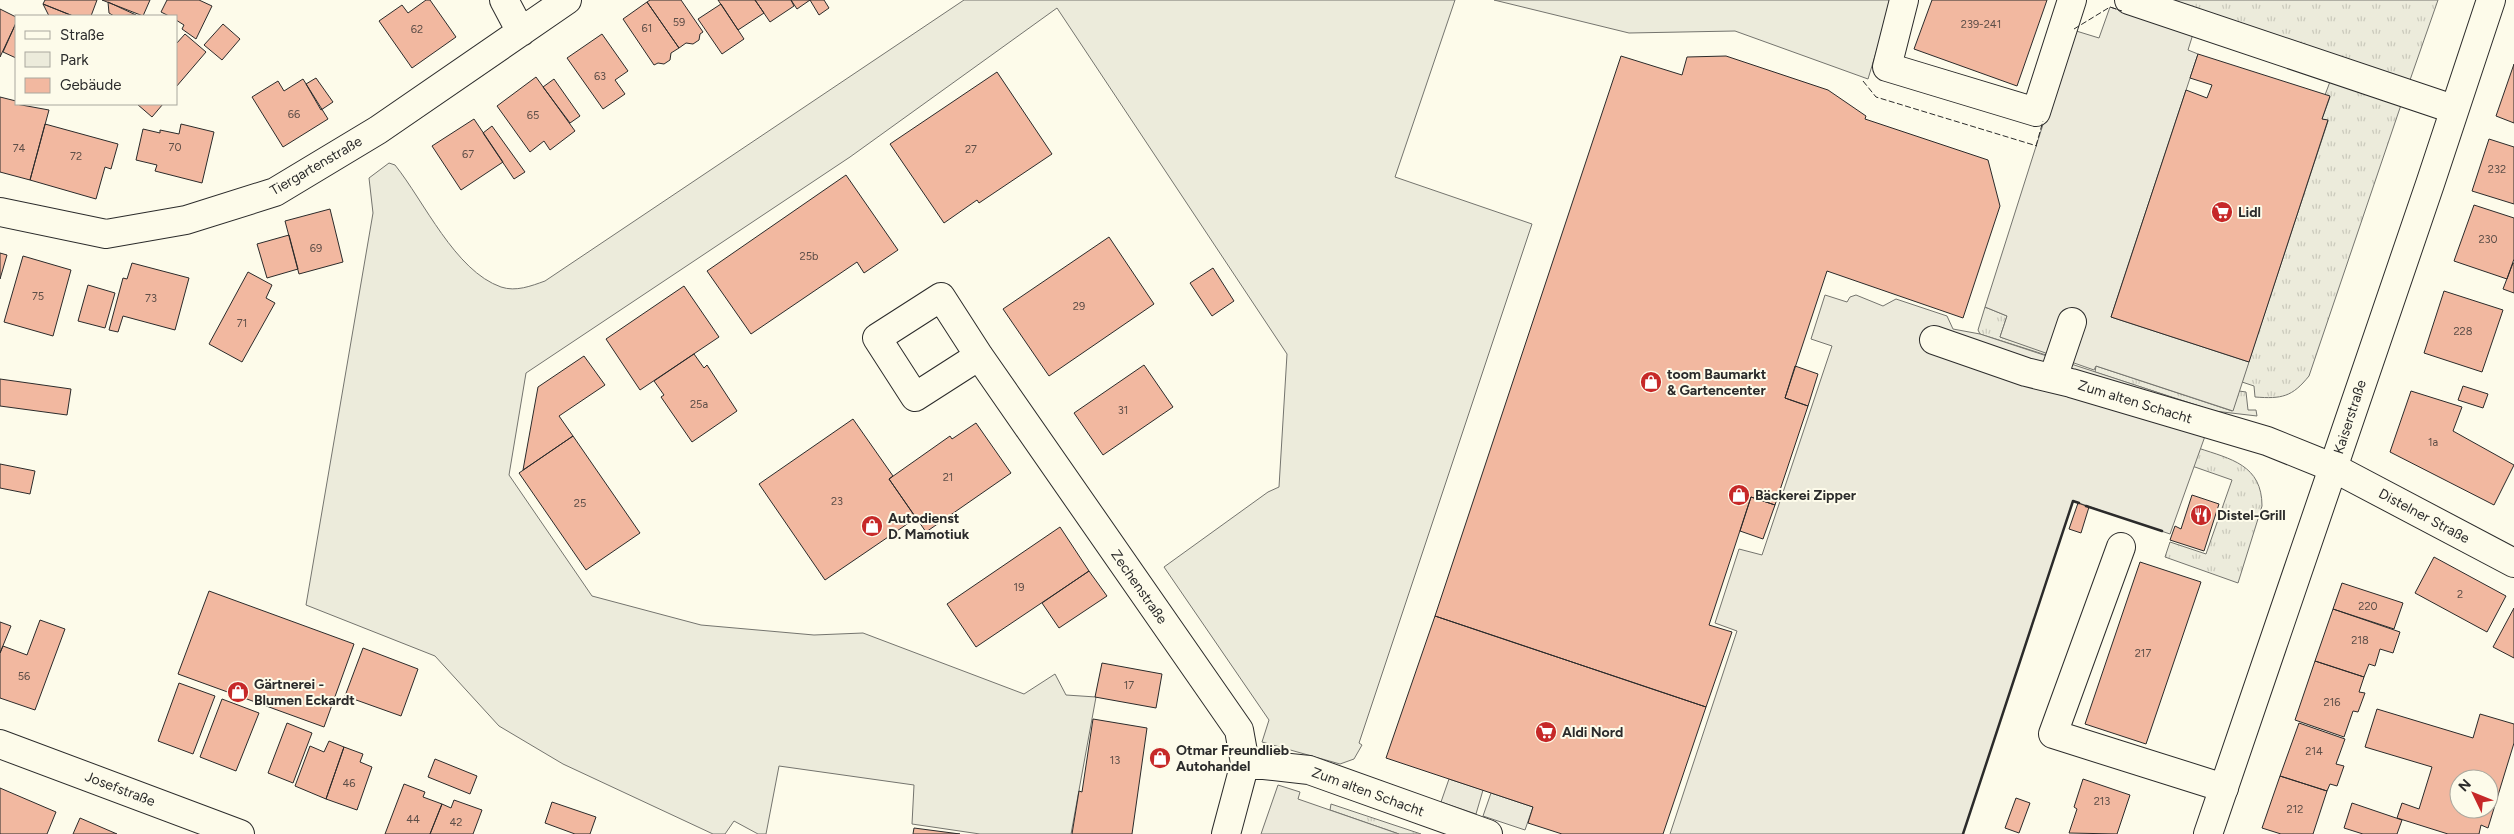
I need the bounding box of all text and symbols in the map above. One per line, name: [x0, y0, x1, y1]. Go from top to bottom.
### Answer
legend: [15, 15, 178, 105]
house number: 59: [673, 16, 685, 29]
house number: 239-241: [1961, 18, 2001, 31]
house number: 61: [642, 22, 652, 35]
house number: 62: [411, 23, 423, 36]
text: Straße: [60, 26, 104, 44]
text: Park: [60, 51, 89, 69]
house number: 63: [594, 70, 606, 83]
text: Gebäude: [60, 76, 121, 94]
house number: 66: [288, 108, 300, 121]
house number: 65: [527, 109, 539, 122]
street label: Tiergartenstraße: [267, 133, 365, 199]
house number: 70: [169, 141, 181, 154]
house number: 74: [13, 142, 26, 155]
house number: 27: [965, 143, 977, 156]
house number: 67: [462, 148, 474, 161]
house number: 72: [70, 150, 82, 163]
house number: 232: [2488, 163, 2506, 176]
supermarket icon: Lidl: [2210, 200, 2234, 224]
place label: Lidl: [2238, 204, 2261, 221]
house number: 230: [2478, 233, 2498, 246]
house number: 69: [310, 242, 322, 255]
house number: 25b: [800, 250, 818, 263]
house number: 75: [32, 290, 44, 303]
house number: 73: [145, 292, 157, 305]
house number: 29: [1073, 300, 1085, 313]
house number: 71: [237, 317, 247, 330]
house number: 228: [2453, 325, 2473, 338]
place label: toom Baumarkt & Gartencenter: [1667, 366, 1767, 399]
shop icon: toom Baumarkt & Gartencenter: [1639, 370, 1663, 394]
street label: Zum alten Schacht: [2076, 377, 2194, 427]
street label: Kaiserstraße: [2330, 377, 2370, 456]
house number: 25a: [690, 398, 708, 411]
house number: 31: [1118, 404, 1128, 417]
house number: 1a: [2428, 436, 2438, 449]
house number: 21: [943, 471, 953, 484]
shop icon: Bäckerei Zipper: [1727, 483, 1751, 507]
street label: Distelner Straße: [2376, 485, 2473, 547]
place label: Bäckerei Zipper: [1755, 487, 1857, 504]
house number: 23: [831, 495, 843, 508]
house number: 25: [574, 497, 586, 510]
restaurant icon: Distel-Grill: [2189, 503, 2213, 527]
place label: Distel-Grill: [2217, 507, 2286, 524]
place label: Autodienst D. Mamotiuk: [888, 510, 970, 543]
shop icon: Autodienst D. Mamotiuk: [860, 514, 884, 538]
street label: Zechenstraße: [1107, 547, 1171, 628]
house number: 19: [1014, 581, 1024, 594]
house number: 2: [2457, 588, 2463, 601]
house number: 220: [2358, 600, 2378, 613]
house number: 218: [2351, 634, 2369, 647]
house number: 217: [2135, 647, 2151, 660]
house number: 56: [18, 670, 30, 683]
place label: Gärtnerei - Blumen Eckardt: [254, 676, 355, 709]
house number: 17: [1124, 679, 1134, 692]
shop icon: Gärtnerei - Blumen Eckardt: [226, 680, 250, 704]
house number: 216: [2324, 696, 2340, 709]
supermarket icon: Aldi Nord: [1534, 720, 1558, 744]
place label: Aldi Nord: [1562, 724, 1623, 741]
place label: Otmar Freundlieb Autohandel: [1176, 742, 1289, 775]
house number: 214: [2305, 745, 2323, 758]
shop icon: Otmar Freundlieb Autohandel: [1148, 746, 1172, 770]
house number: 13: [1110, 754, 1120, 767]
street label: Zum alten Schacht: [1309, 764, 1427, 820]
street label: Josefstraße: [82, 768, 158, 810]
north arrow: [2449, 769, 2499, 819]
text: N: [2455, 776, 2475, 795]
house number: 46: [342, 777, 356, 790]
house number: 213: [2094, 795, 2110, 808]
house number: 212: [2287, 803, 2303, 816]
house number: 44: [406, 813, 420, 826]
house number: 42: [450, 816, 462, 829]

